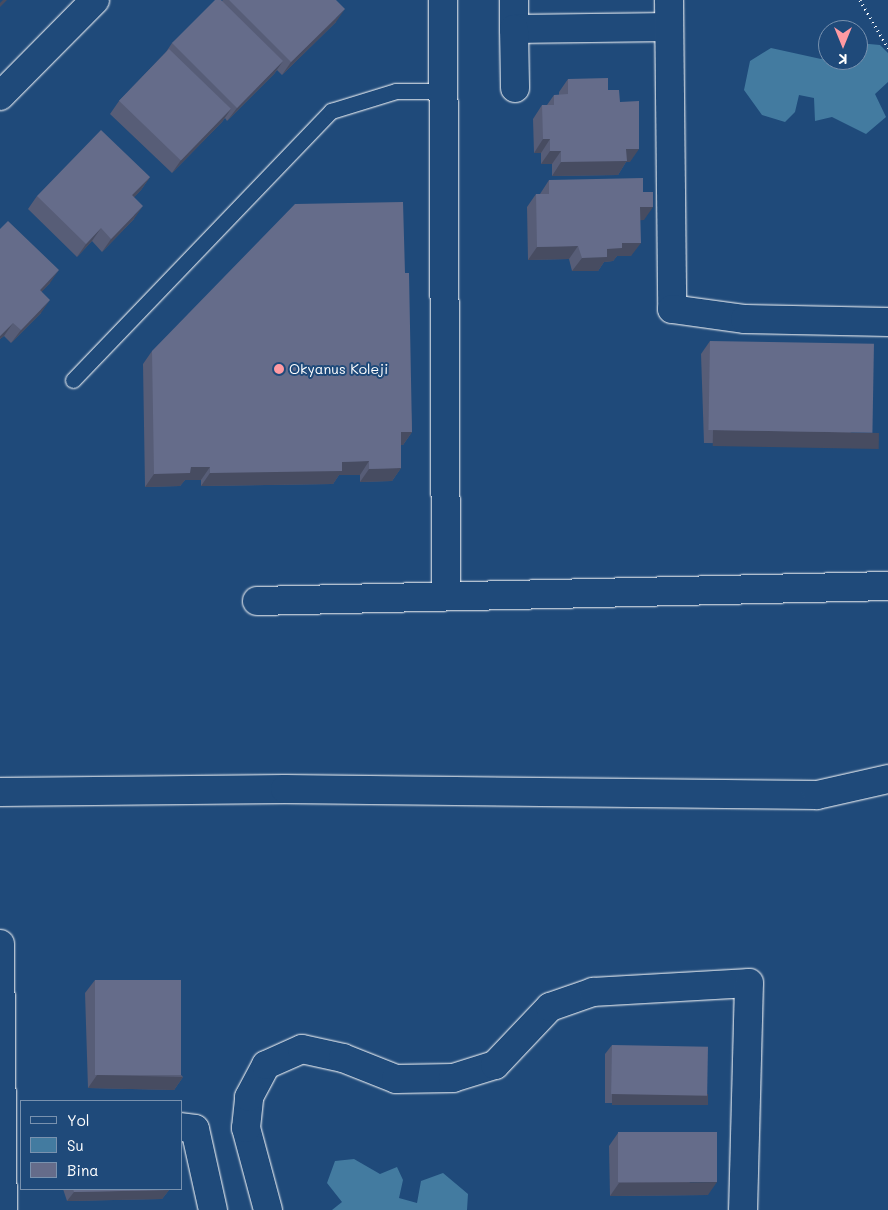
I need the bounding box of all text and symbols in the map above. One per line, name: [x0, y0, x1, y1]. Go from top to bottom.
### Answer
north arrow: [818, 20, 868, 70]
text: K: [838, 50, 848, 69]
place label: Okyanus Koleji: [289, 361, 388, 377]
marker: Okyanus Koleji: [273, 363, 285, 375]
legend: [20, 1100, 182, 1190]
text: Yol: [67, 1110, 90, 1130]
text: Su: [67, 1135, 84, 1155]
text: Bina: [67, 1160, 99, 1180]

